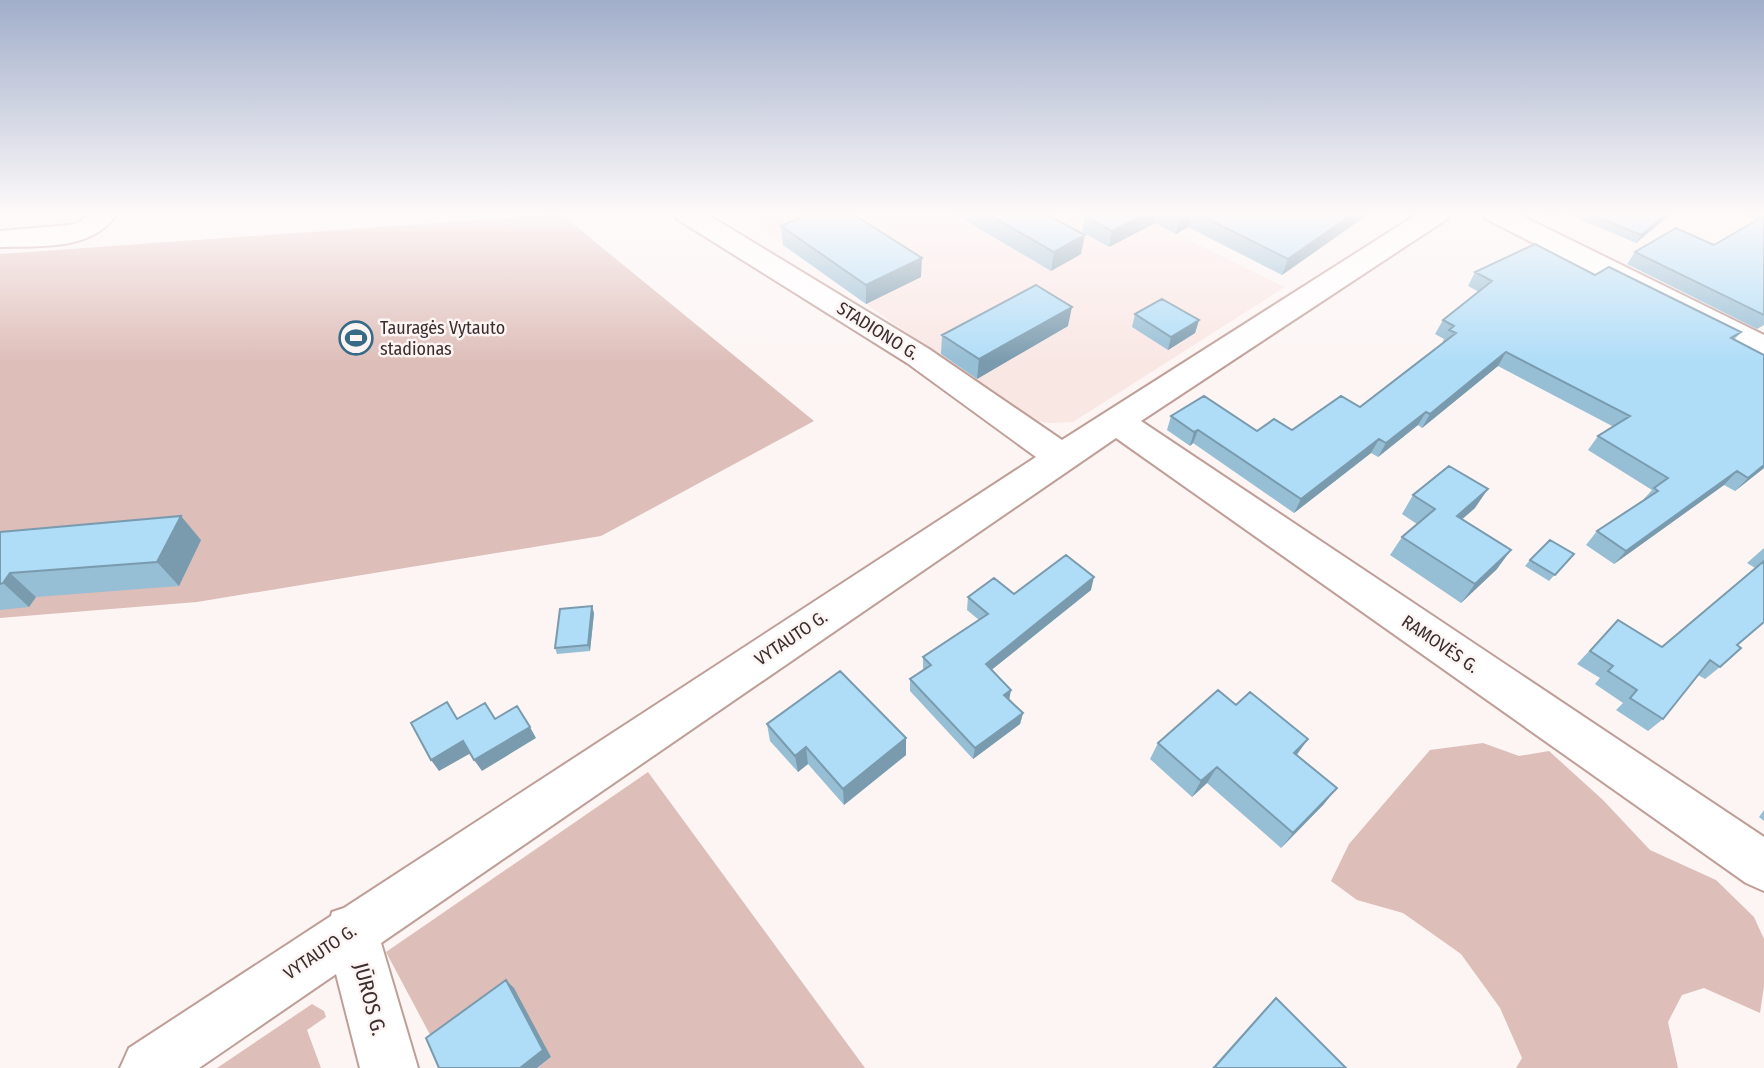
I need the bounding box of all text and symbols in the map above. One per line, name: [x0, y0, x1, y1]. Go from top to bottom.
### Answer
street label: STADIONO G.: [833, 297, 923, 365]
place label: Tauragės Vytauto stadionas: [380, 317, 505, 360]
sports icon: Tauragės Vytauto stadionas: [337, 319, 375, 357]
street label: VYTAUTO G.: [751, 606, 832, 670]
street label: RAMOVĖS G.: [1397, 610, 1483, 678]
street label: VYTAUTO G.: [280, 920, 361, 984]
street label: JŪROS G.: [348, 960, 392, 1038]

